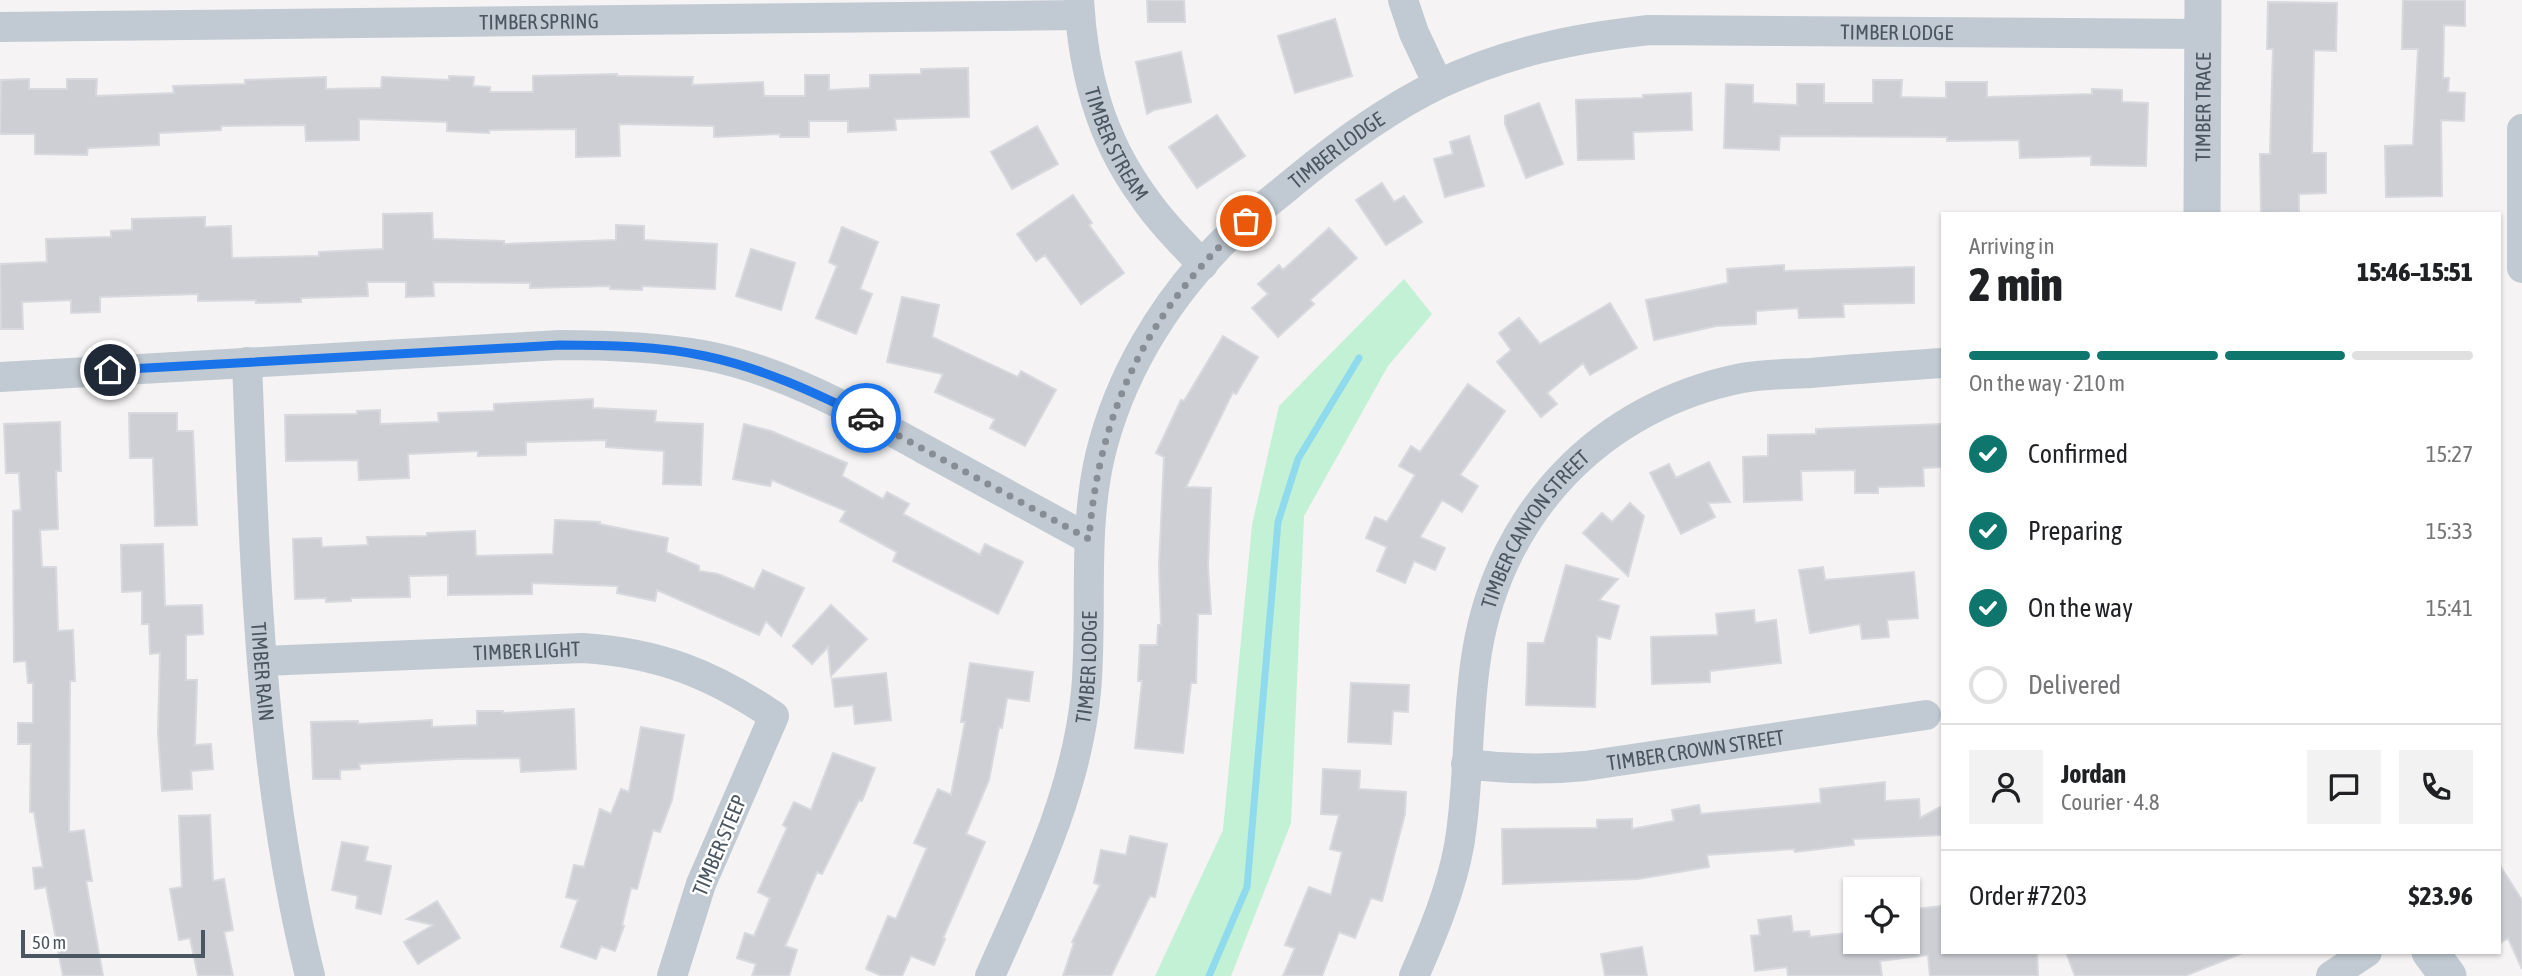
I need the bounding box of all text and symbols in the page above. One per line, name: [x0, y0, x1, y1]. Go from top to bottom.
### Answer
street label: TIMBER SPRING: [479, 8, 599, 34]
street label: TIMBER LODGE: [1840, 19, 1953, 44]
street label: TIMBER TRACE: [2190, 52, 2215, 162]
street label: TIMBER STREAM: [1080, 84, 1154, 205]
street label: TIMBER LODGE: [1284, 106, 1388, 193]
pin: [1216, 191, 1276, 251]
icon: bag: [1227, 202, 1265, 240]
text: Arriving in: [1969, 233, 2055, 259]
text: 15:46–15:51: [2357, 257, 2473, 287]
text: 2 min: [1969, 258, 2063, 311]
pin: [80, 340, 140, 400]
icon: home: [91, 351, 129, 389]
text: On the way · 210 m: [1969, 370, 2125, 396]
courier: [831, 383, 901, 453]
icon: car: [847, 399, 885, 437]
icon: check: [1969, 435, 2007, 473]
text: Confirmed: [2028, 439, 2128, 469]
text: 15:27: [2426, 441, 2473, 467]
street label: TIMBER CANYON STREET: [1476, 445, 1594, 611]
icon: check: [1969, 512, 2007, 550]
text: Preparing: [2028, 516, 2122, 546]
text: 15:33: [2426, 518, 2473, 544]
icon: check: [1969, 589, 2007, 627]
text: On the way: [2028, 593, 2133, 623]
text: 15:41: [2426, 595, 2473, 621]
street label: TIMBER LODGE: [1070, 611, 1101, 725]
street label: TIMBER RAIN: [247, 621, 279, 722]
street label: TIMBER LIGHT: [473, 636, 581, 664]
text: Delivered: [2028, 670, 2121, 700]
street label: TIMBER CROWN STREET: [1605, 724, 1786, 775]
button: person: [1969, 750, 2043, 824]
button: chat: [2307, 750, 2381, 824]
button: phone: [2399, 750, 2473, 824]
text: Jordan: [2061, 759, 2126, 789]
text: Courier · 4.8: [2061, 789, 2160, 815]
street label: TIMBER STEEP: [687, 791, 751, 899]
map controls: [1843, 877, 1920, 954]
button: locate: [1843, 877, 1920, 954]
text: Order #7203: [1969, 881, 2088, 911]
text: $23.96: [2409, 881, 2473, 911]
scale bar: [21, 927, 205, 959]
text: 50 m: [32, 931, 66, 953]

